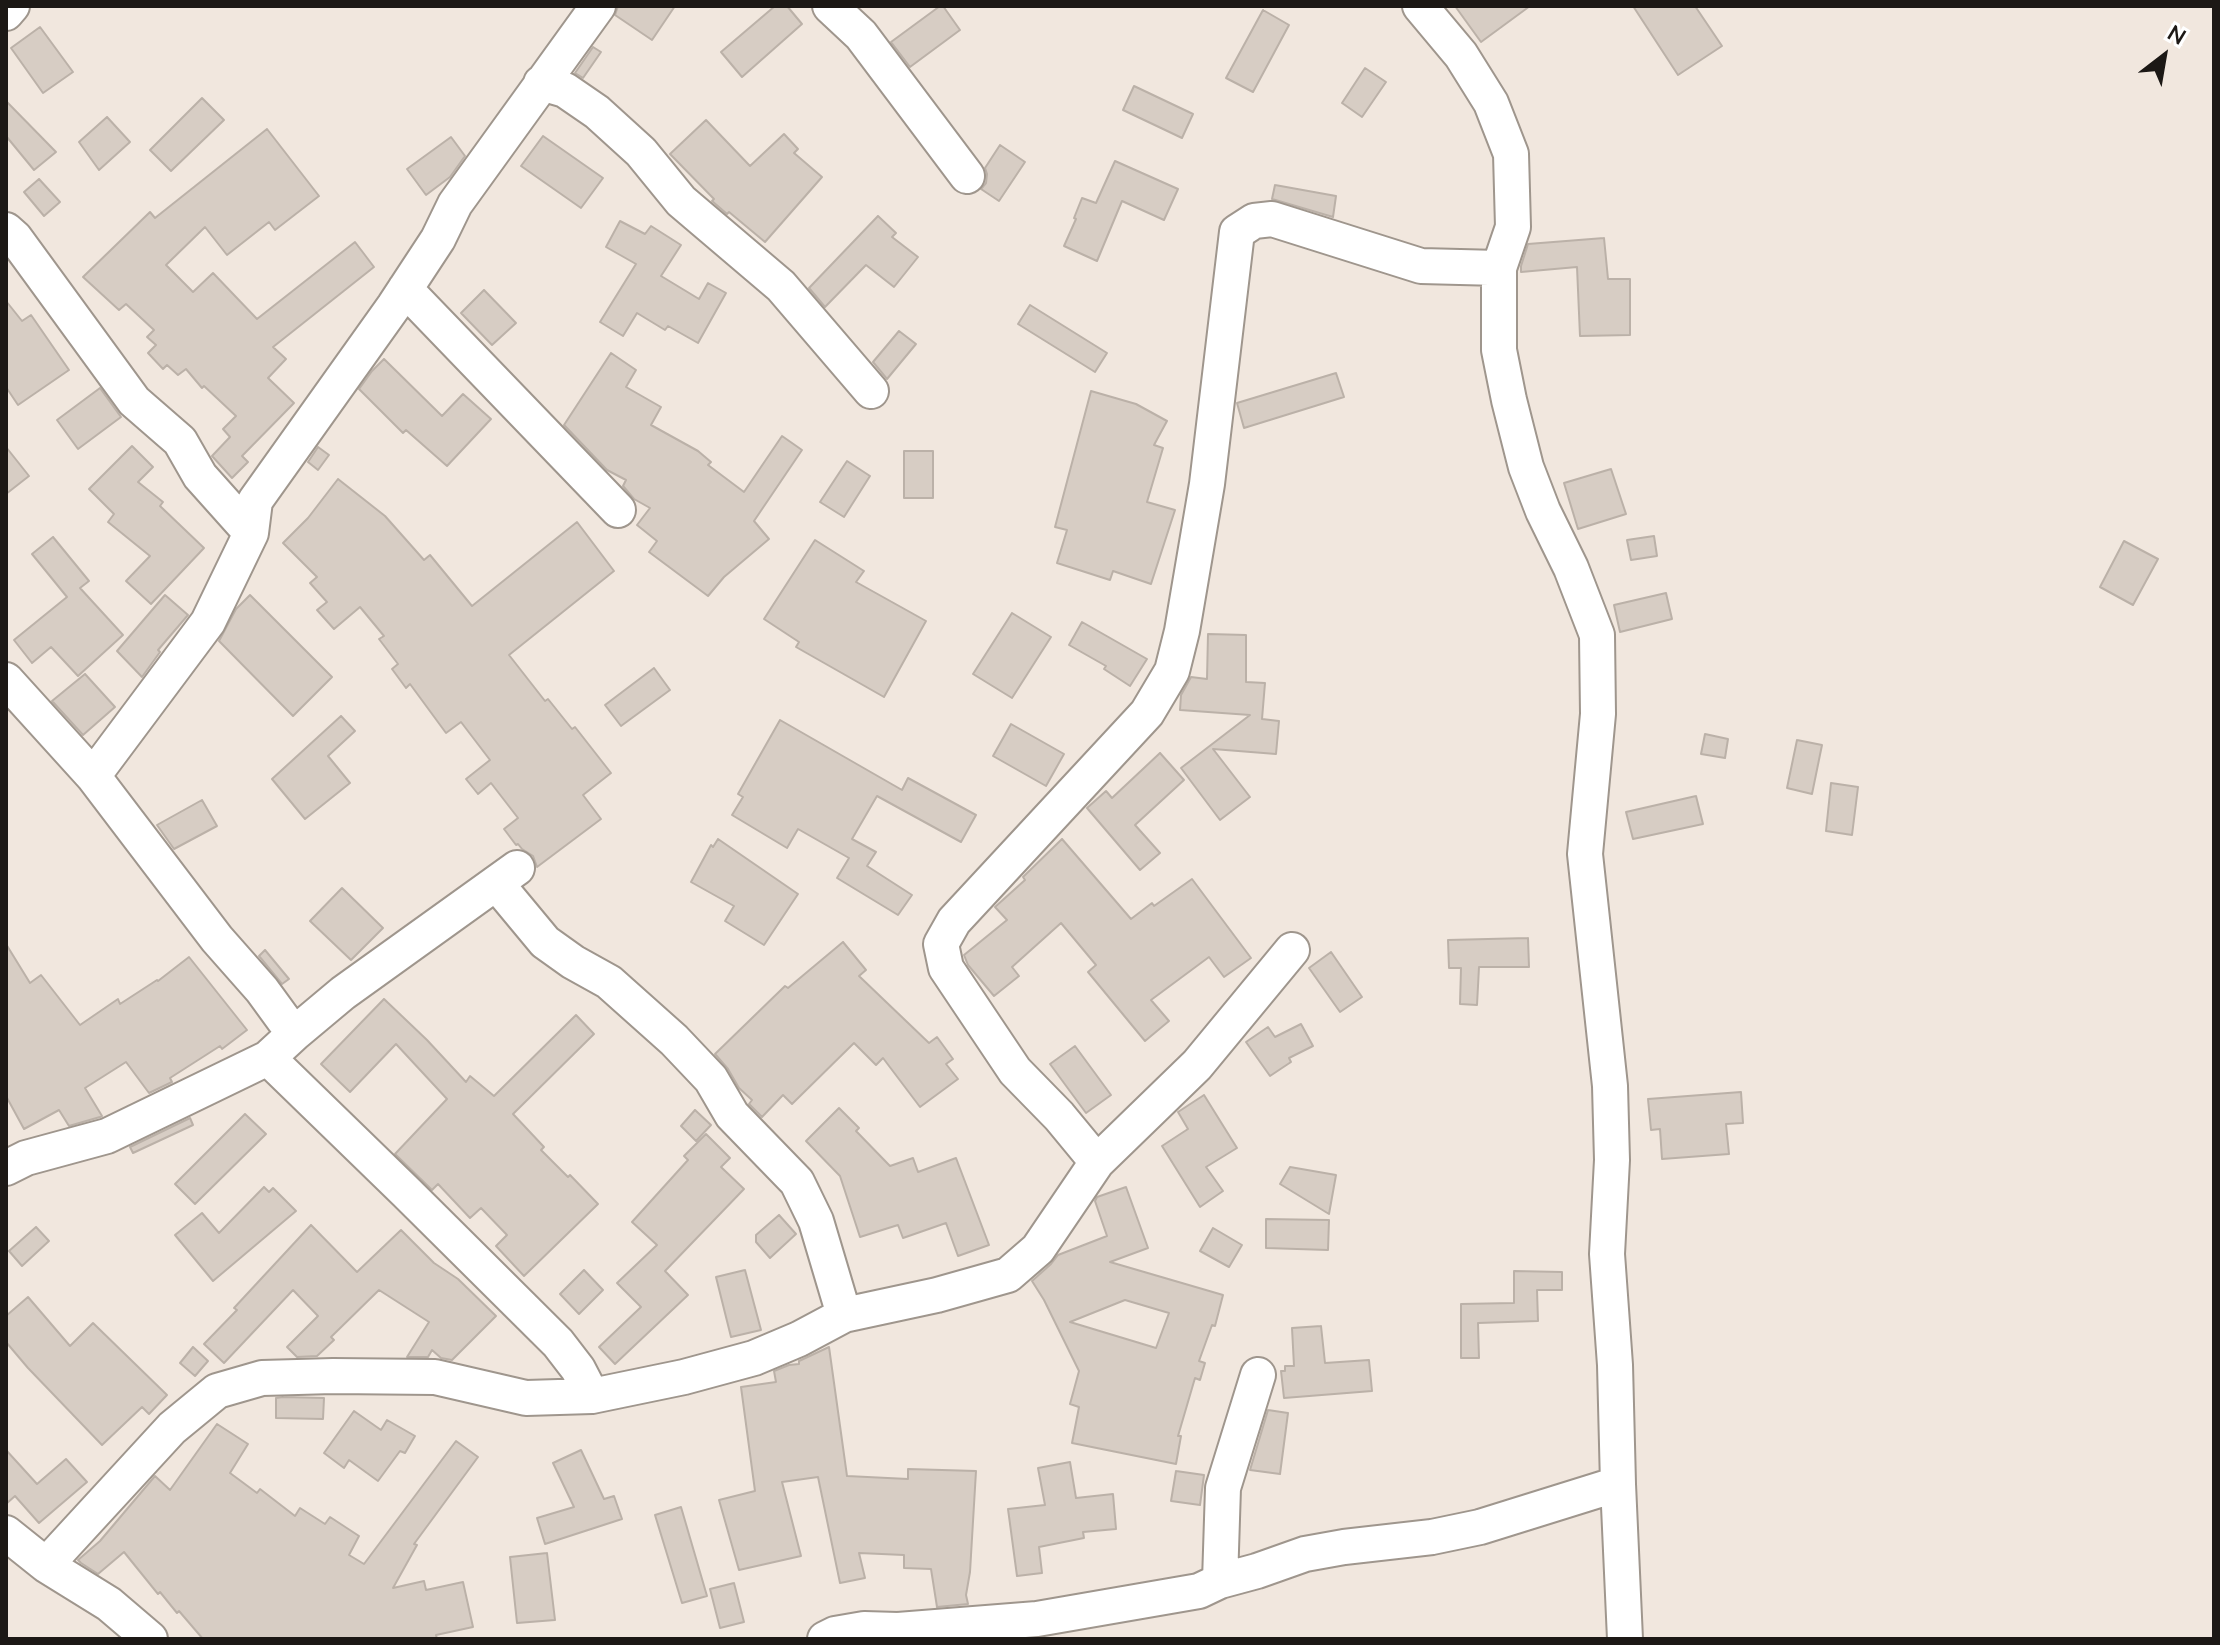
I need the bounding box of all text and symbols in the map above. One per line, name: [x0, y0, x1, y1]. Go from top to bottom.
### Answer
north arrow: [2124, 16, 2204, 96]
text: N: [2162, 18, 2191, 53]

